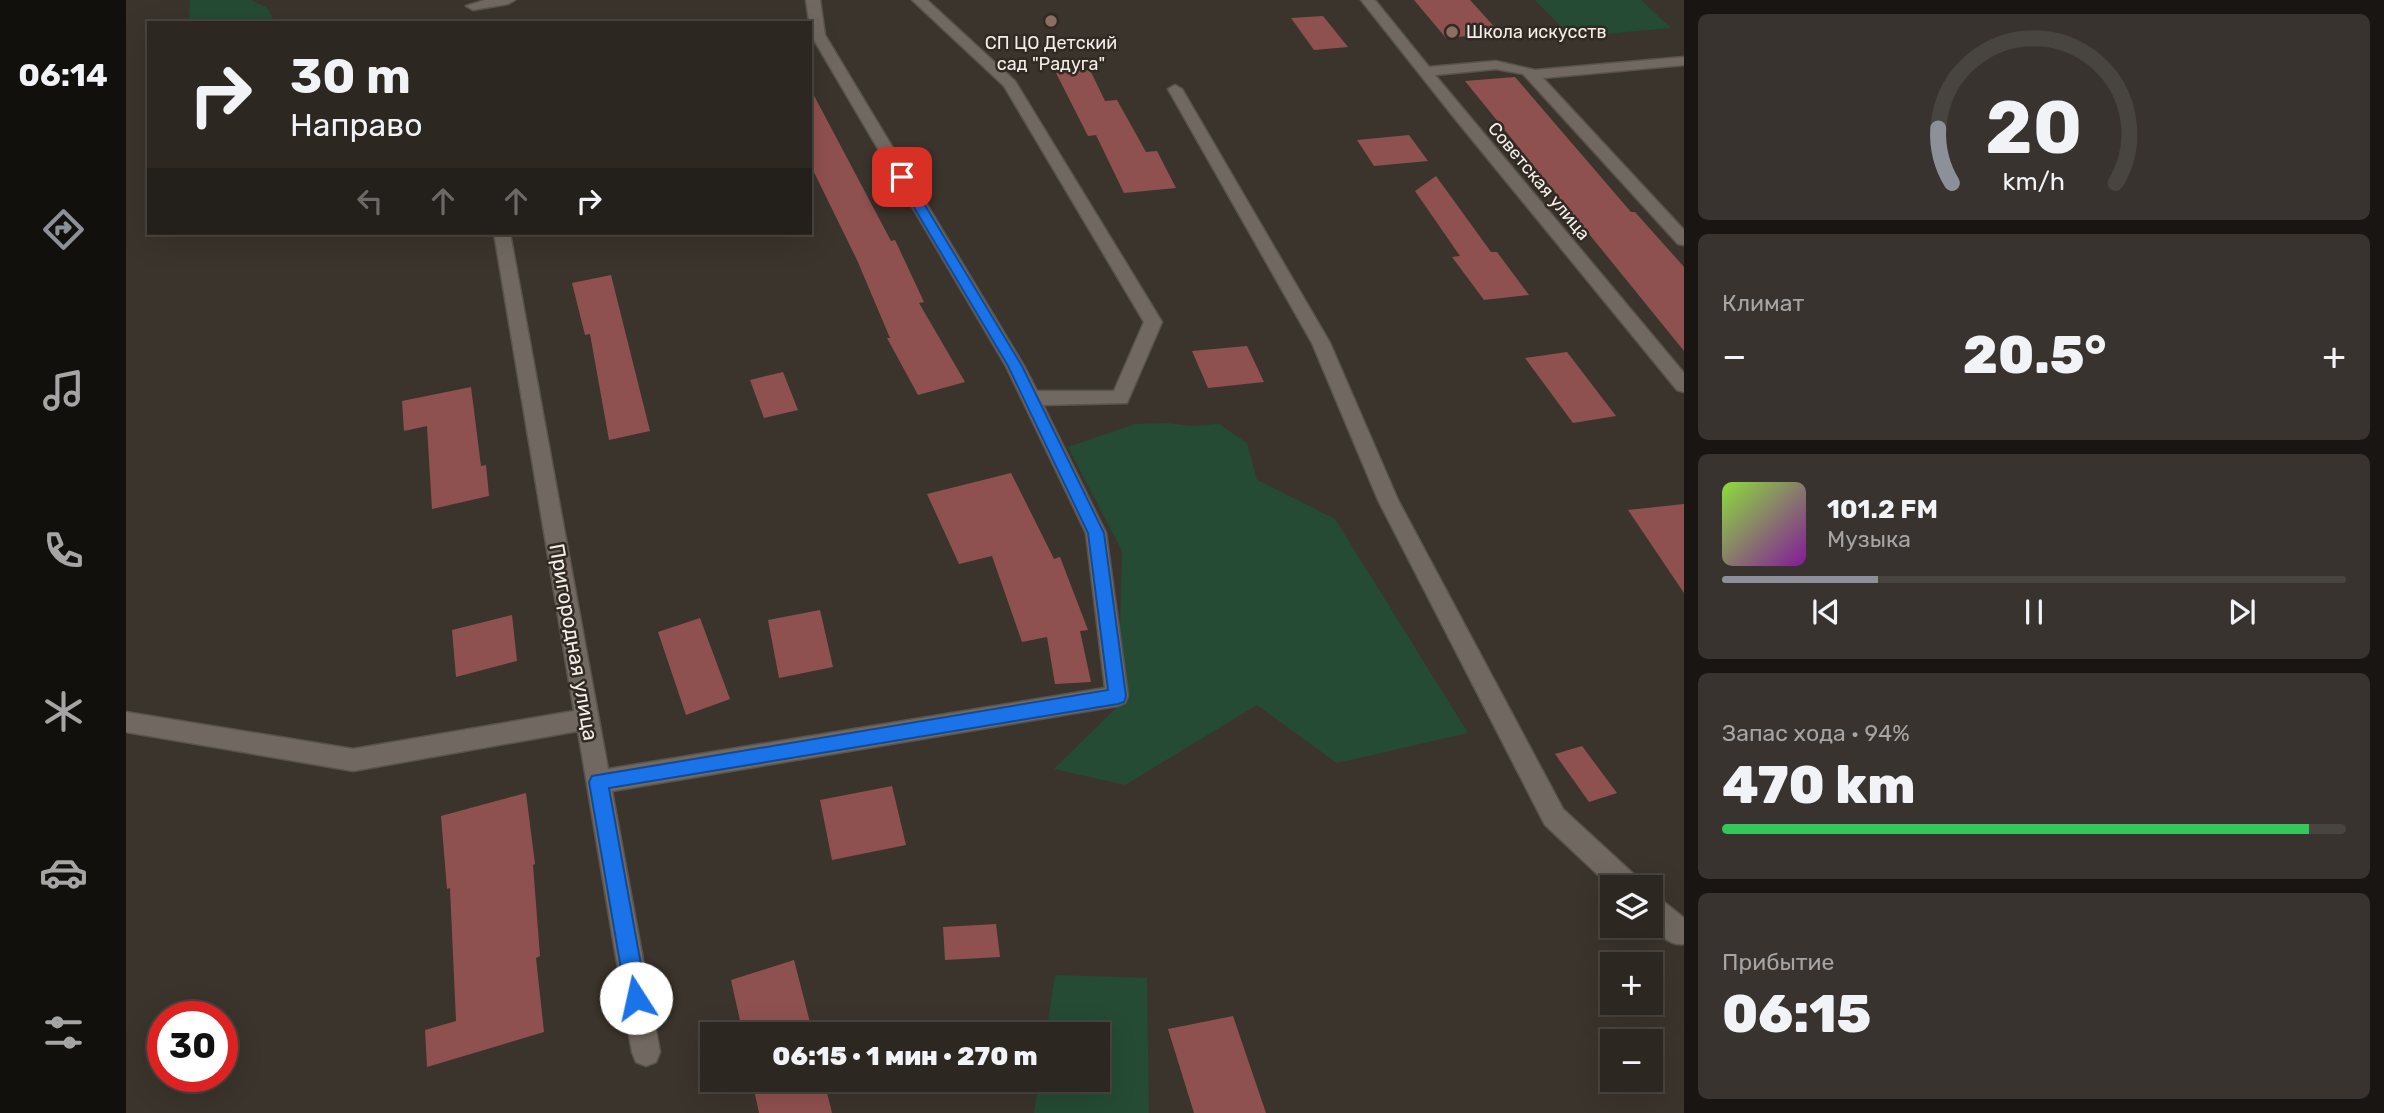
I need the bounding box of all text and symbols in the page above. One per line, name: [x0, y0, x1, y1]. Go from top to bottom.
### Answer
marker: СП ЦО Детский сад "Радуга": [1043, 13, 1059, 29]
place label: Школа искусств: [1466, 21, 1607, 43]
marker: Школа искусств: [1444, 24, 1460, 40]
place label: СП ЦО Детский сад "Радуга": [985, 32, 1117, 75]
text: 30 m: [290, 47, 411, 105]
icon: right: [175, 49, 266, 140]
text: 06:14: [18, 56, 108, 94]
text: 20: [1986, 85, 2082, 171]
text: Направо: [290, 106, 423, 144]
street label: Советская улица: [1483, 118, 1595, 244]
pin: [872, 147, 932, 207]
icon: arrive: [883, 158, 921, 196]
text: km/h: [2003, 167, 2065, 196]
icon: left: [351, 182, 389, 220]
icon: ahead: [424, 182, 462, 220]
icon: ahead: [497, 182, 535, 220]
icon: right: [570, 182, 608, 220]
icon: directions: [39, 205, 88, 254]
text: Климат: [1722, 289, 1804, 317]
text: 20.5°: [1963, 324, 2106, 386]
text: −: [1722, 333, 1747, 379]
text: +: [2322, 333, 2346, 379]
icon: music: [39, 366, 88, 415]
text: 101.2 FM: [1827, 494, 1938, 525]
text: Музыка: [1827, 525, 1911, 553]
icon: phone: [39, 526, 88, 575]
street label: Пригородная улица: [544, 541, 604, 743]
icon: previous: [1807, 593, 1845, 631]
icon: pause: [2015, 593, 2053, 631]
icon: next: [2223, 593, 2261, 631]
icon: climate: [39, 687, 88, 736]
text: Запас хода · 94%: [1722, 719, 1910, 747]
text: 470 km: [1722, 754, 1915, 816]
icon: car: [39, 848, 88, 897]
map controls: [1600, 875, 1663, 1092]
button: layers: [1600, 875, 1663, 938]
text: Прибытие: [1722, 948, 1834, 976]
button: +: [1600, 952, 1663, 1015]
position arrow: [599, 961, 673, 1035]
text: 06:15: [1722, 983, 1871, 1045]
speed limit sign: 30: [147, 1001, 238, 1092]
icon: filters: [39, 1008, 88, 1057]
button: −: [1600, 1029, 1663, 1092]
text: 06:15 · 1 мин · 270 m: [772, 1041, 1038, 1072]

